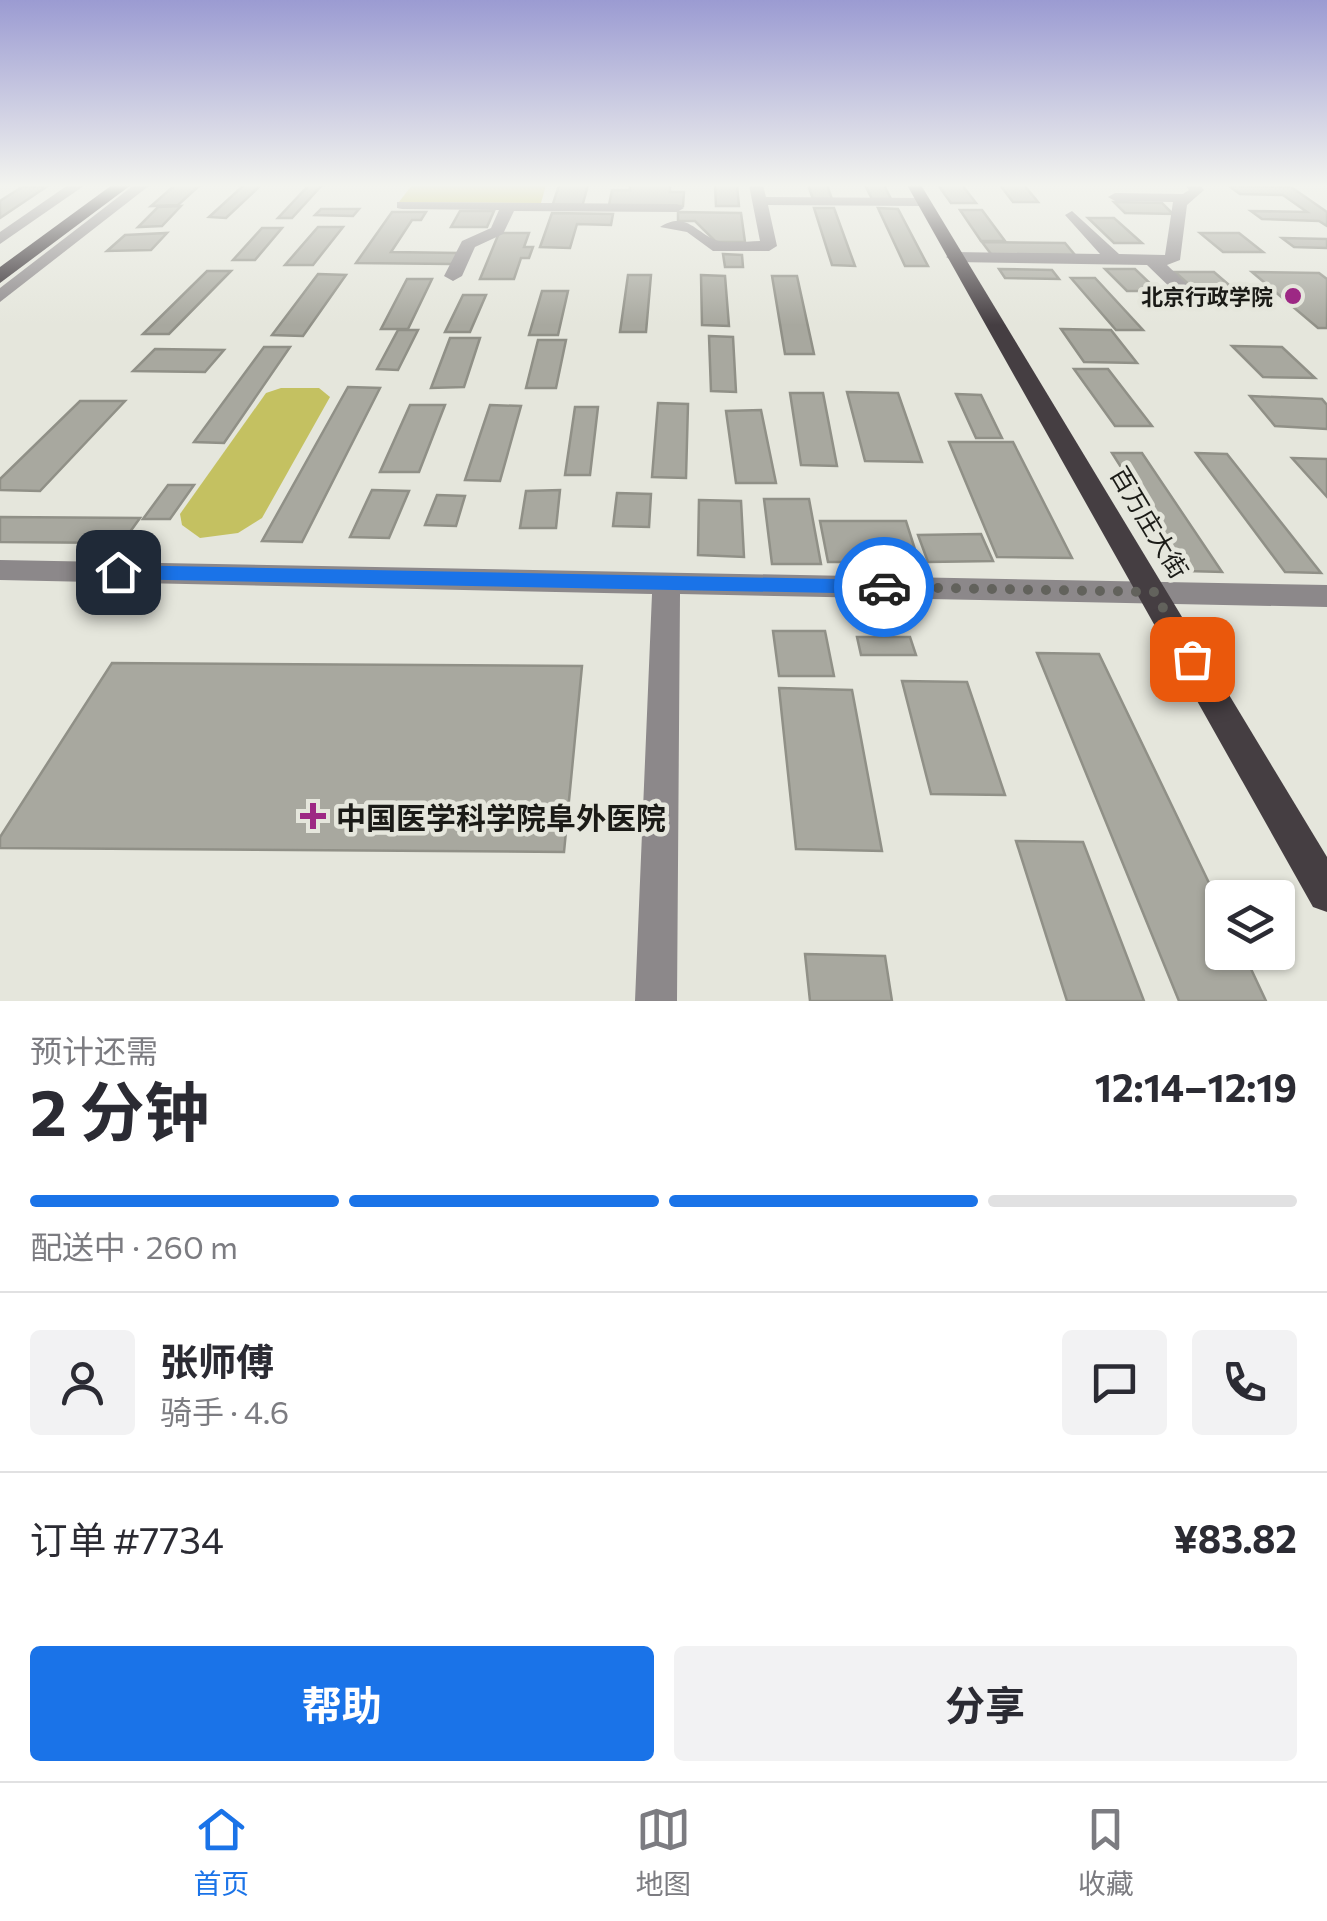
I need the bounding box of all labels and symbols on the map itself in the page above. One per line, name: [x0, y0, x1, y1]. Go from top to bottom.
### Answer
place label: 北京行政学院: [1141, 283, 1273, 310]
marker: 北京行政学院: [1282, 285, 1304, 307]
street label: 百万庄大街: [1105, 461, 1195, 583]
pin: [76, 530, 161, 615]
courier: [834, 537, 934, 637]
pin: [1150, 617, 1235, 702]
place label: 中国医学科学院阜外医院: [336, 798, 666, 835]
marker: 中国医学科学院阜外医院: [300, 803, 326, 829]

